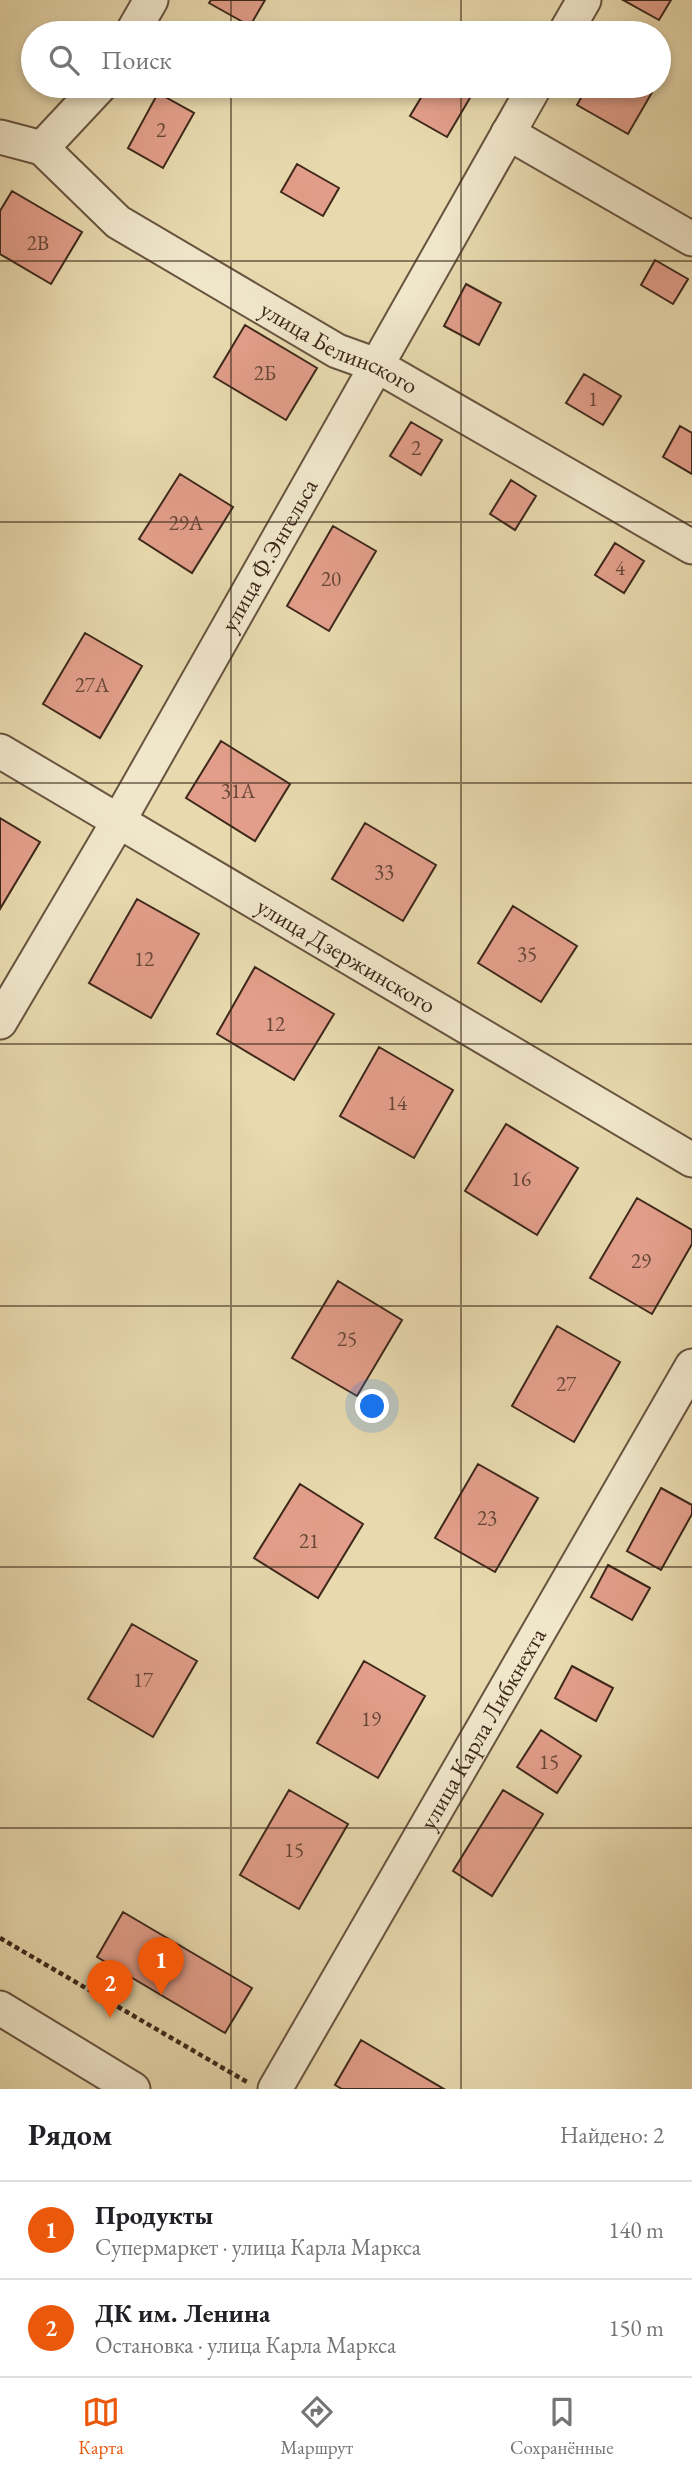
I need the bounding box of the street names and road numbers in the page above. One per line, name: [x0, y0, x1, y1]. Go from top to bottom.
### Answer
street label: улица Белинского: [255, 293, 424, 401]
street label: улица Ф.Энгельса: [213, 472, 325, 637]
street label: улица Дзержинского: [251, 890, 442, 1020]
street label: улица Карла Либкнехта: [412, 1622, 553, 1835]

